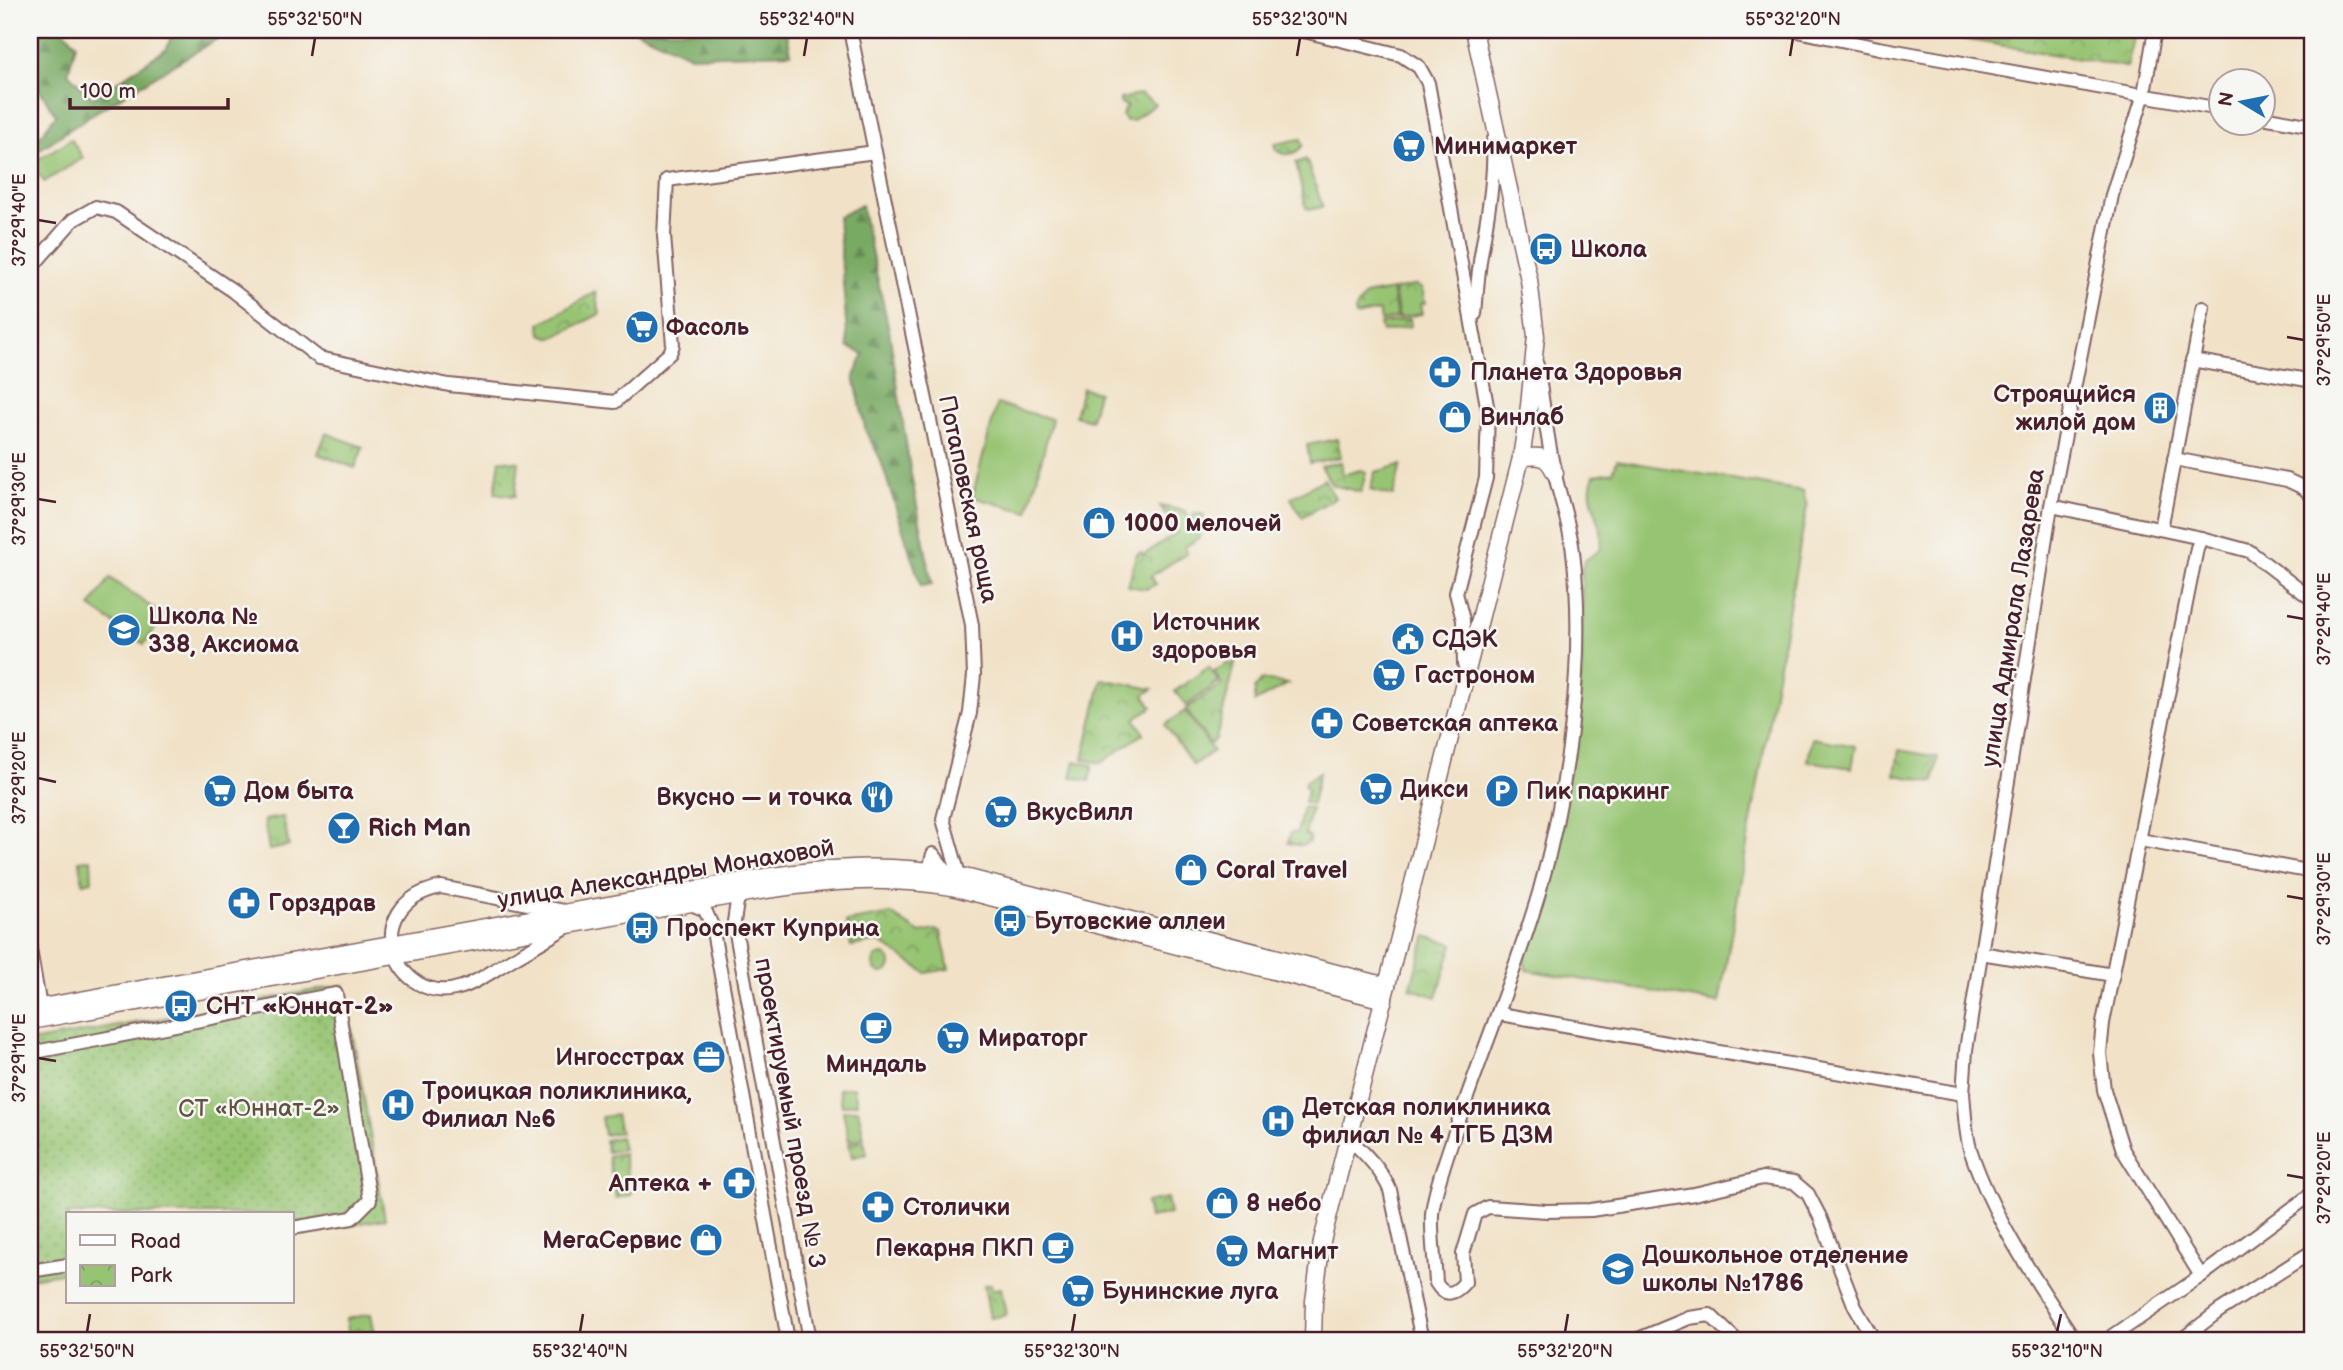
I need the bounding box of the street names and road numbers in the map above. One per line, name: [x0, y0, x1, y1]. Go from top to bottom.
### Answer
street label: Потаповская роща: [932, 392, 1004, 606]
street label: улица Адмирала Лазарева: [1975, 467, 2051, 769]
street label: улица Александры Монаховой: [496, 833, 836, 915]
street label: проектируемый проезд № 3: [748, 955, 832, 1271]

